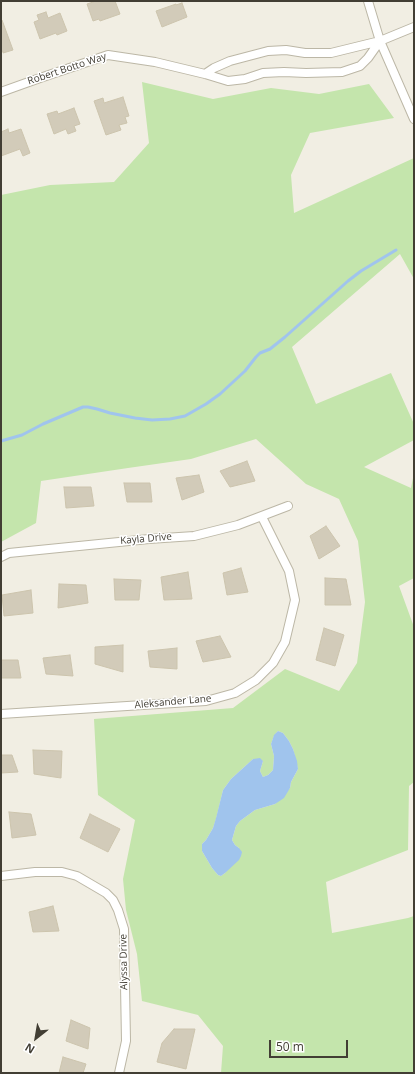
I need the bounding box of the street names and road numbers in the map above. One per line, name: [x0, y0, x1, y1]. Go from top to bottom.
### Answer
street label: Robert Botto Way: [26, 51, 108, 87]
street label: Kayla Drive: [120, 531, 172, 547]
street label: Aleksander Lane: [134, 693, 212, 711]
street label: Alyssa Drive: [118, 934, 130, 990]

